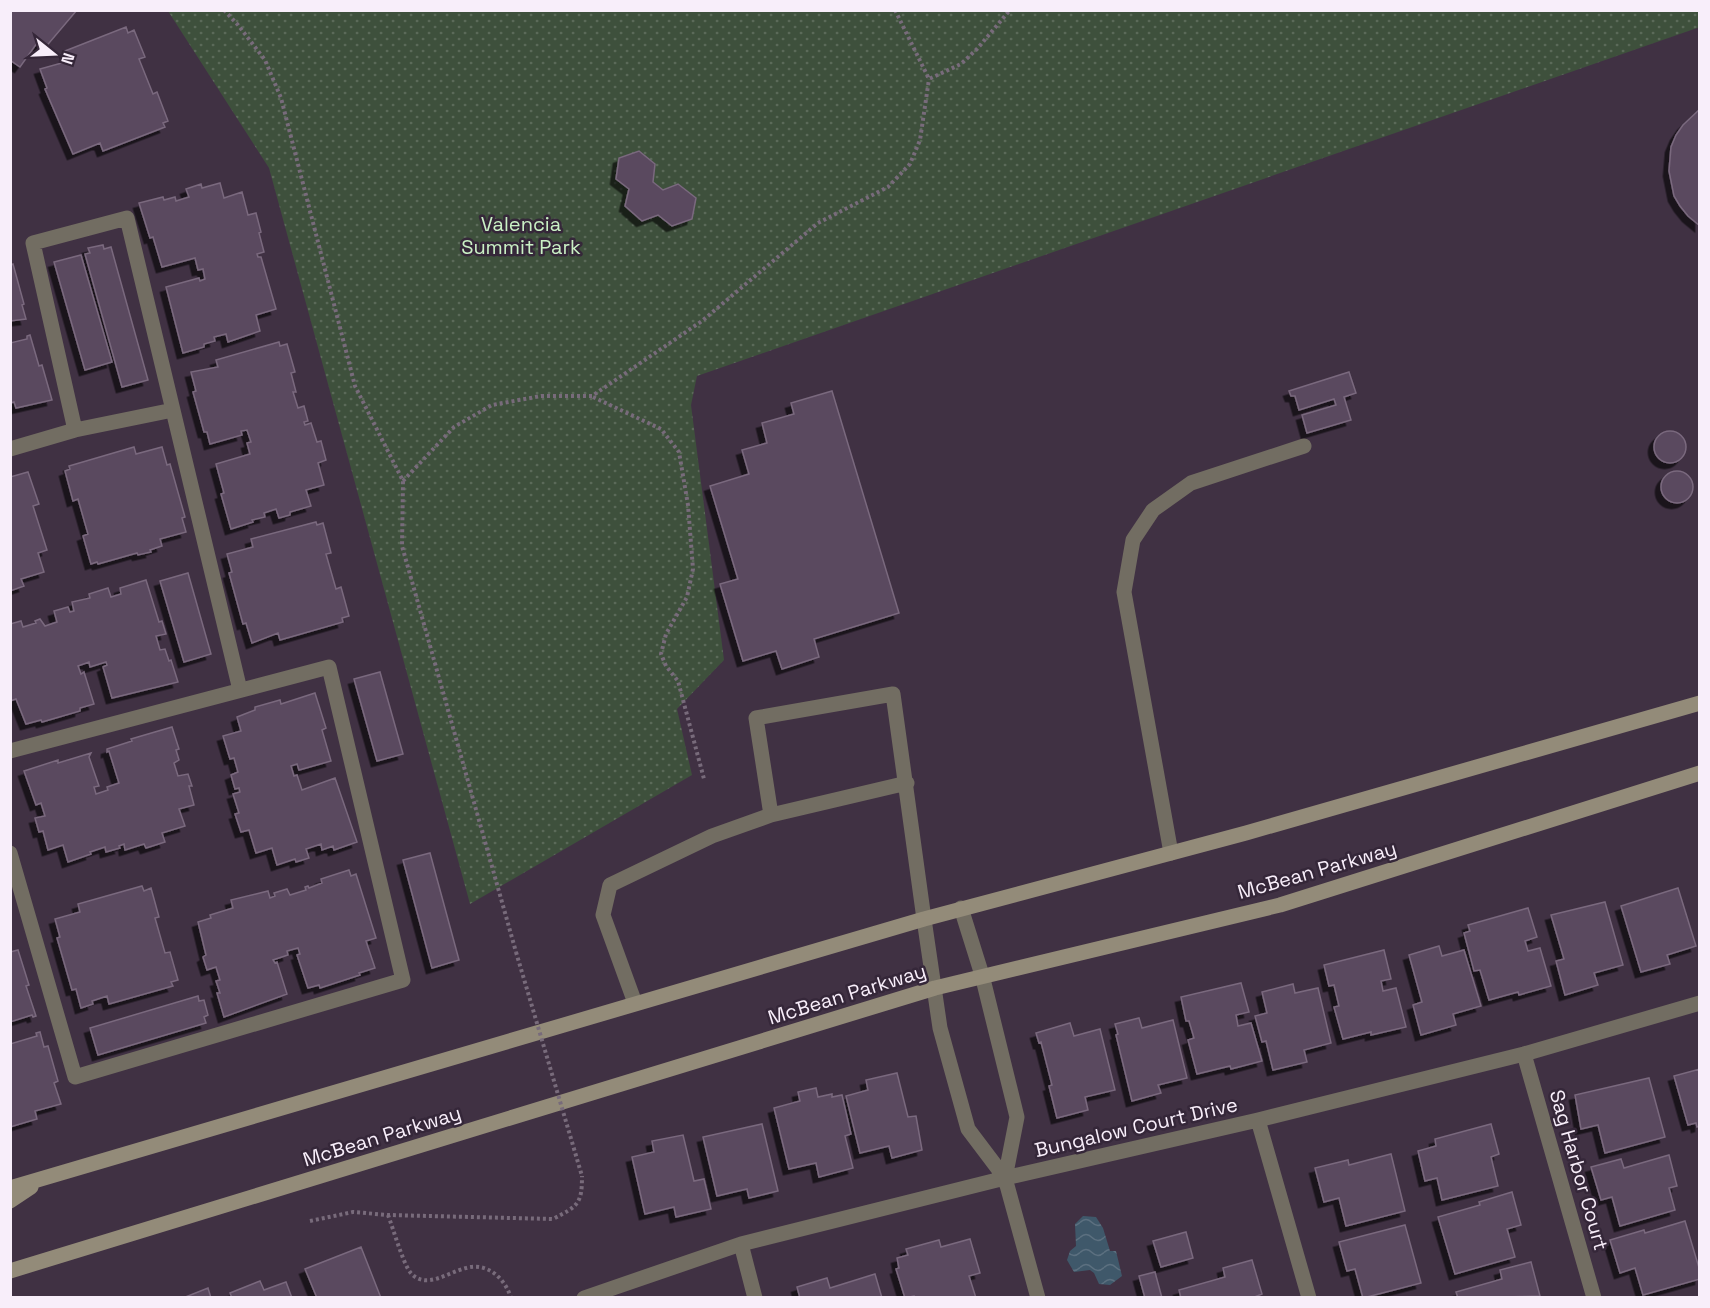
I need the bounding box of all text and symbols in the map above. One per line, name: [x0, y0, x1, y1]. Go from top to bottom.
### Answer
north arrow: [24, 24, 84, 84]
text: N: [56, 50, 79, 67]
park label: Valencia Summit Park: [461, 211, 581, 260]
street label: McBean Parkway: [1235, 835, 1399, 905]
street label: McBean Parkway: [765, 958, 929, 1030]
street label: Sag Harbor Court: [1544, 1087, 1614, 1253]
street label: Bungalow Court Drive: [1032, 1091, 1240, 1163]
street label: McBean Parkway: [300, 1100, 464, 1172]

